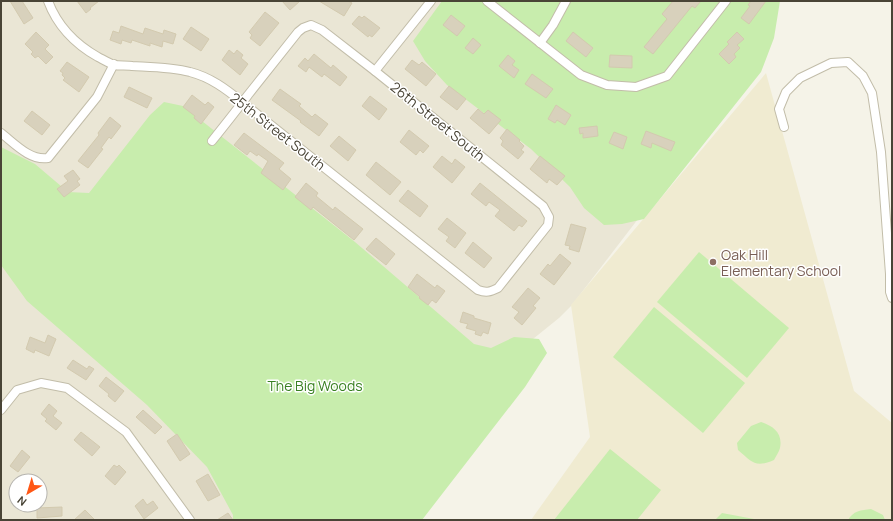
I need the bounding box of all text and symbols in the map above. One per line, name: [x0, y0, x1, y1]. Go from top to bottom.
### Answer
street label: 26th Street South: [387, 77, 489, 165]
street label: 25th Street South: [227, 88, 329, 174]
place label: Oak Hill Elementary School: [721, 245, 841, 280]
marker: Oak Hill Elementary School: [708, 257, 718, 267]
park label: The Big Woods: [267, 376, 363, 395]
north arrow: [8, 473, 48, 513]
text: N: [14, 493, 29, 510]

